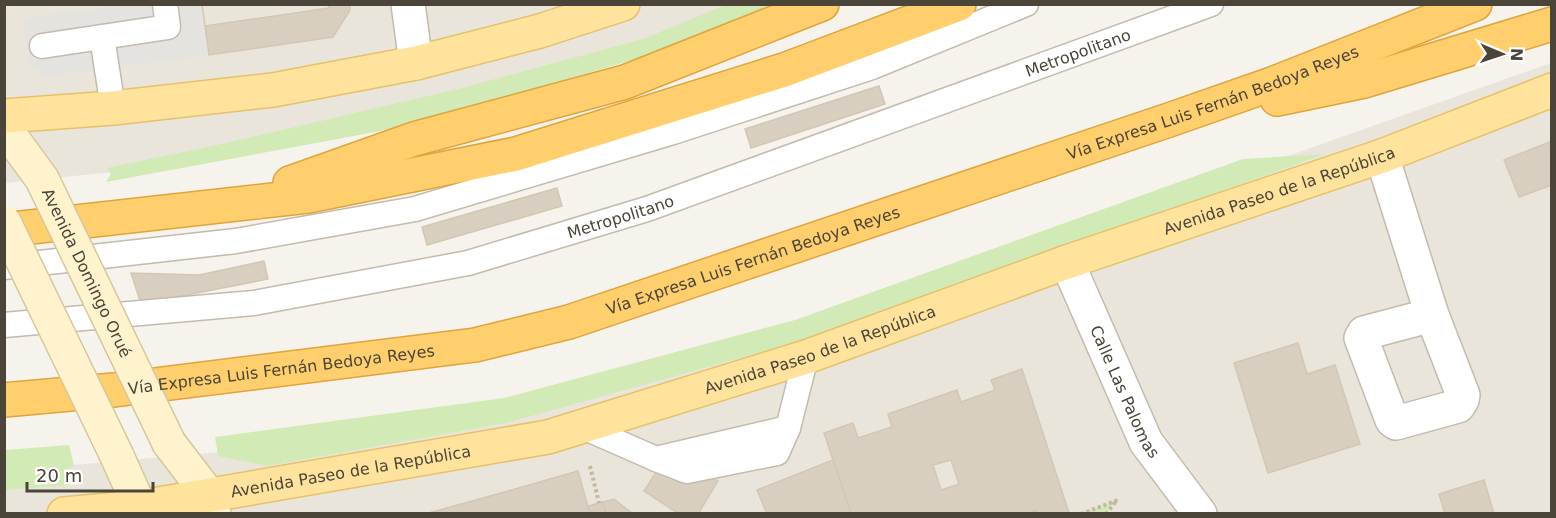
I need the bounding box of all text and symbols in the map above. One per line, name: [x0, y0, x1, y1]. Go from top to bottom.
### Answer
north arrow: [1472, 24, 1532, 84]
street label: Metropolitano: [1022, 25, 1133, 80]
street label: Vía Expresa Luis Fernán Bedoya Reyes: [1064, 41, 1361, 163]
text: N: [1507, 47, 1526, 62]
street label: Avenida Paseo de la República: [1161, 142, 1398, 238]
street label: Avenida Domingo Orué: [38, 185, 136, 360]
street label: Metropolitano: [565, 191, 676, 242]
street label: Vía Expresa Luis Fernán Bedoya Reyes: [603, 202, 902, 318]
street label: Avenida Paseo de la República: [702, 301, 938, 398]
street label: Calle Las Palomas: [1086, 322, 1164, 462]
street label: Vía Expresa Luis Fernán Bedoya Reyes: [127, 341, 436, 398]
street label: Avenida Paseo de la República: [229, 441, 472, 501]
scale bar: [27, 455, 153, 493]
text: 20 m: [36, 465, 82, 486]

